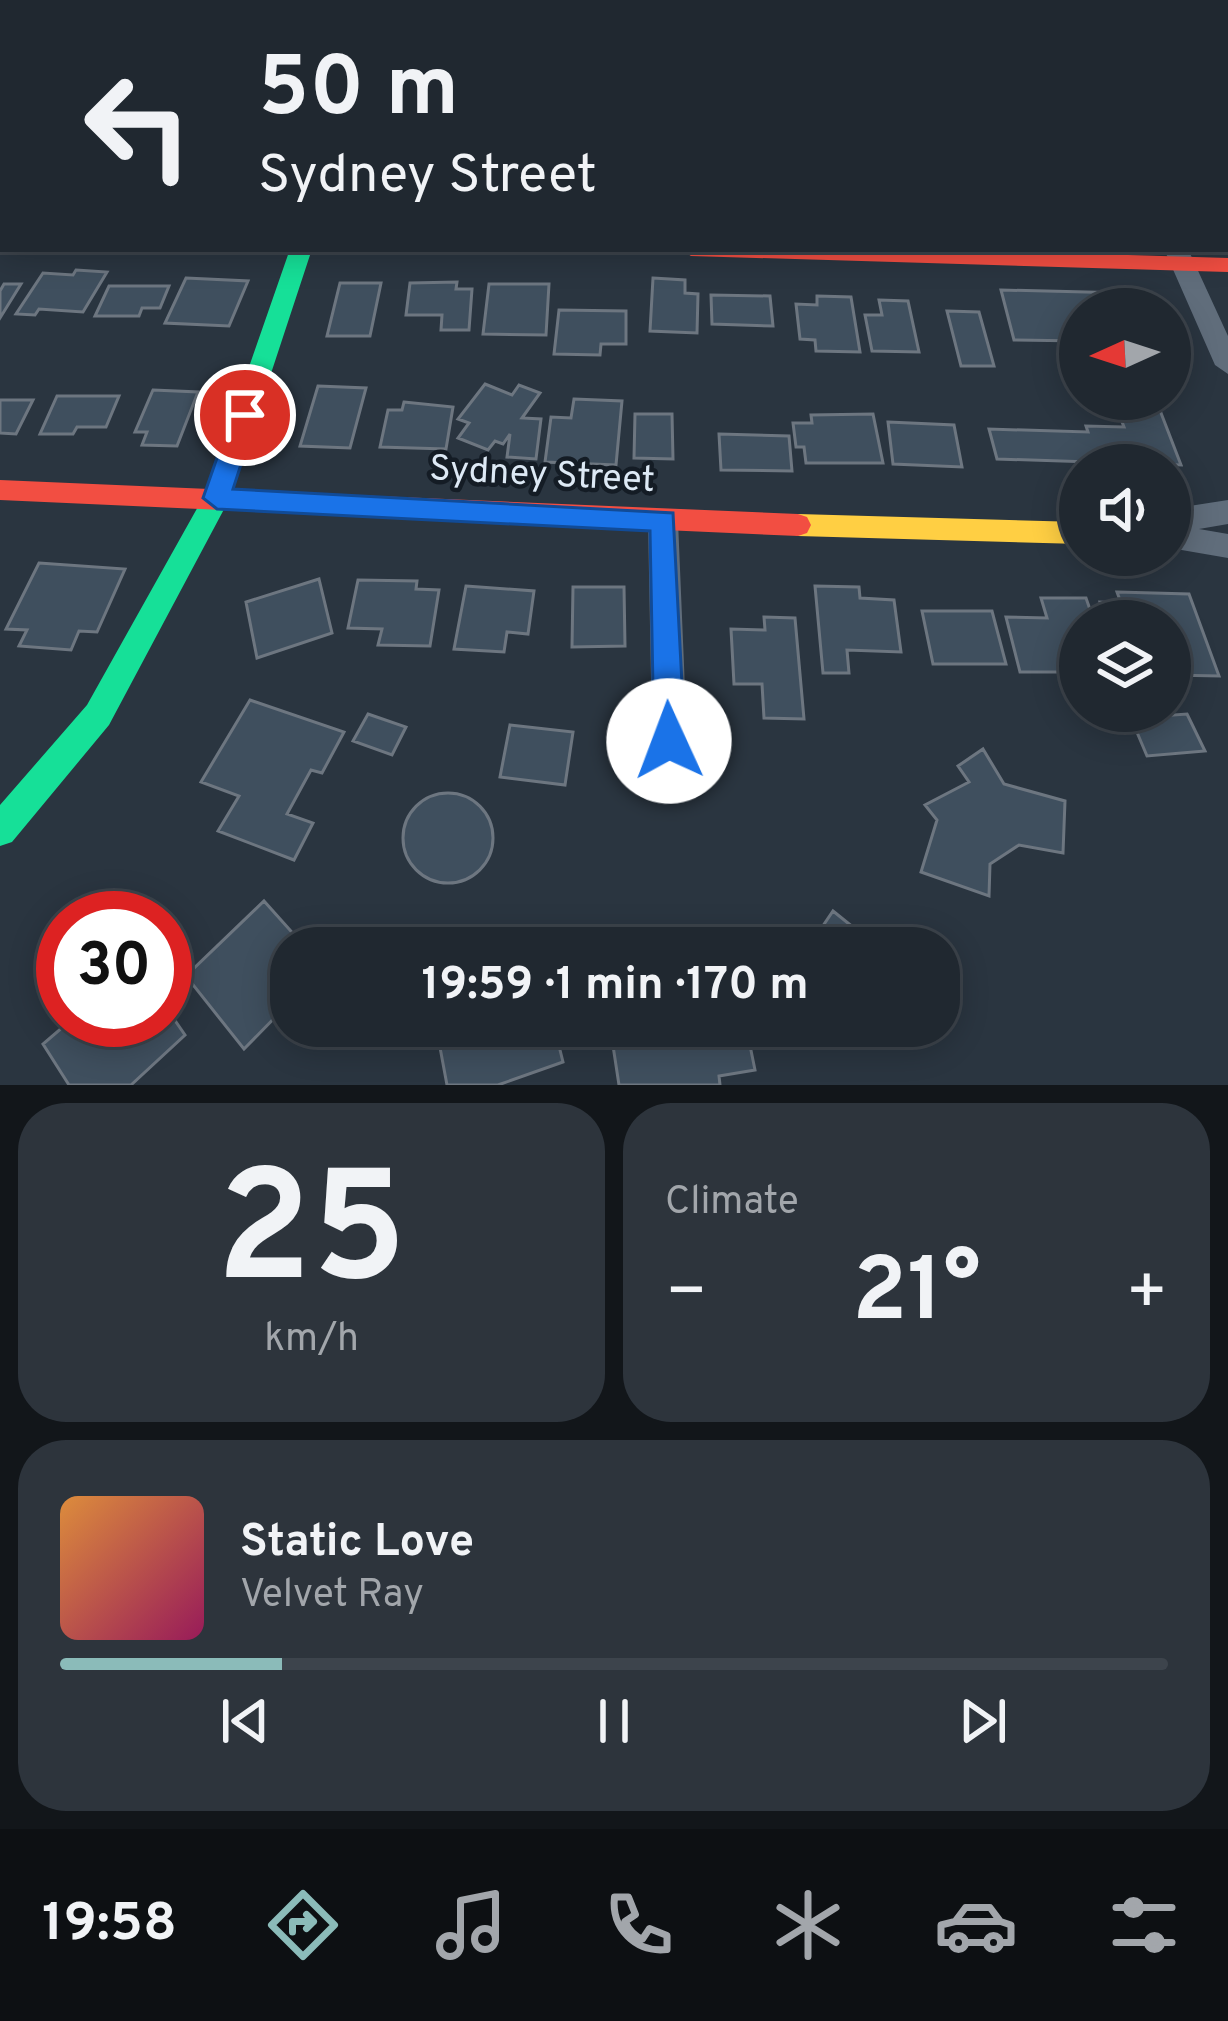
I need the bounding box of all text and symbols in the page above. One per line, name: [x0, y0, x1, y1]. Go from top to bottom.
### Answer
text: 50 m: [258, 39, 459, 145]
icon: left: [60, 48, 216, 204]
text: Sydney Street: [258, 143, 597, 212]
north arrow: [1059, 288, 1191, 420]
map controls: [1059, 288, 1191, 732]
pin: [194, 364, 296, 466]
icon: arrive: [212, 382, 278, 448]
button: sound: [1059, 444, 1191, 576]
street label: Sydney Street: [428, 447, 656, 505]
button: layers: [1059, 600, 1191, 732]
position arrow: [606, 678, 732, 804]
speed limit sign: 30: [36, 891, 192, 1047]
text: 19:59 · 1 min · 170 m: [421, 958, 809, 1015]
text: 25: [216, 1139, 407, 1337]
text: Climate: [665, 1179, 799, 1228]
text: 21°: [852, 1239, 981, 1352]
text: −: [665, 1254, 708, 1337]
text: +: [1125, 1254, 1168, 1337]
text: km/h: [264, 1316, 359, 1365]
text: Static Love: [240, 1515, 474, 1572]
text: Velvet Ray: [240, 1572, 424, 1621]
icon: previous: [212, 1688, 278, 1754]
icon: pause: [581, 1688, 647, 1754]
icon: next: [950, 1688, 1016, 1754]
icon: directions: [261, 1883, 345, 1967]
icon: music: [429, 1883, 513, 1967]
icon: phone: [597, 1883, 681, 1967]
icon: climate: [766, 1883, 850, 1967]
icon: car: [934, 1883, 1018, 1967]
icon: filters: [1102, 1883, 1186, 1967]
text: 19:58: [42, 1891, 177, 1960]

